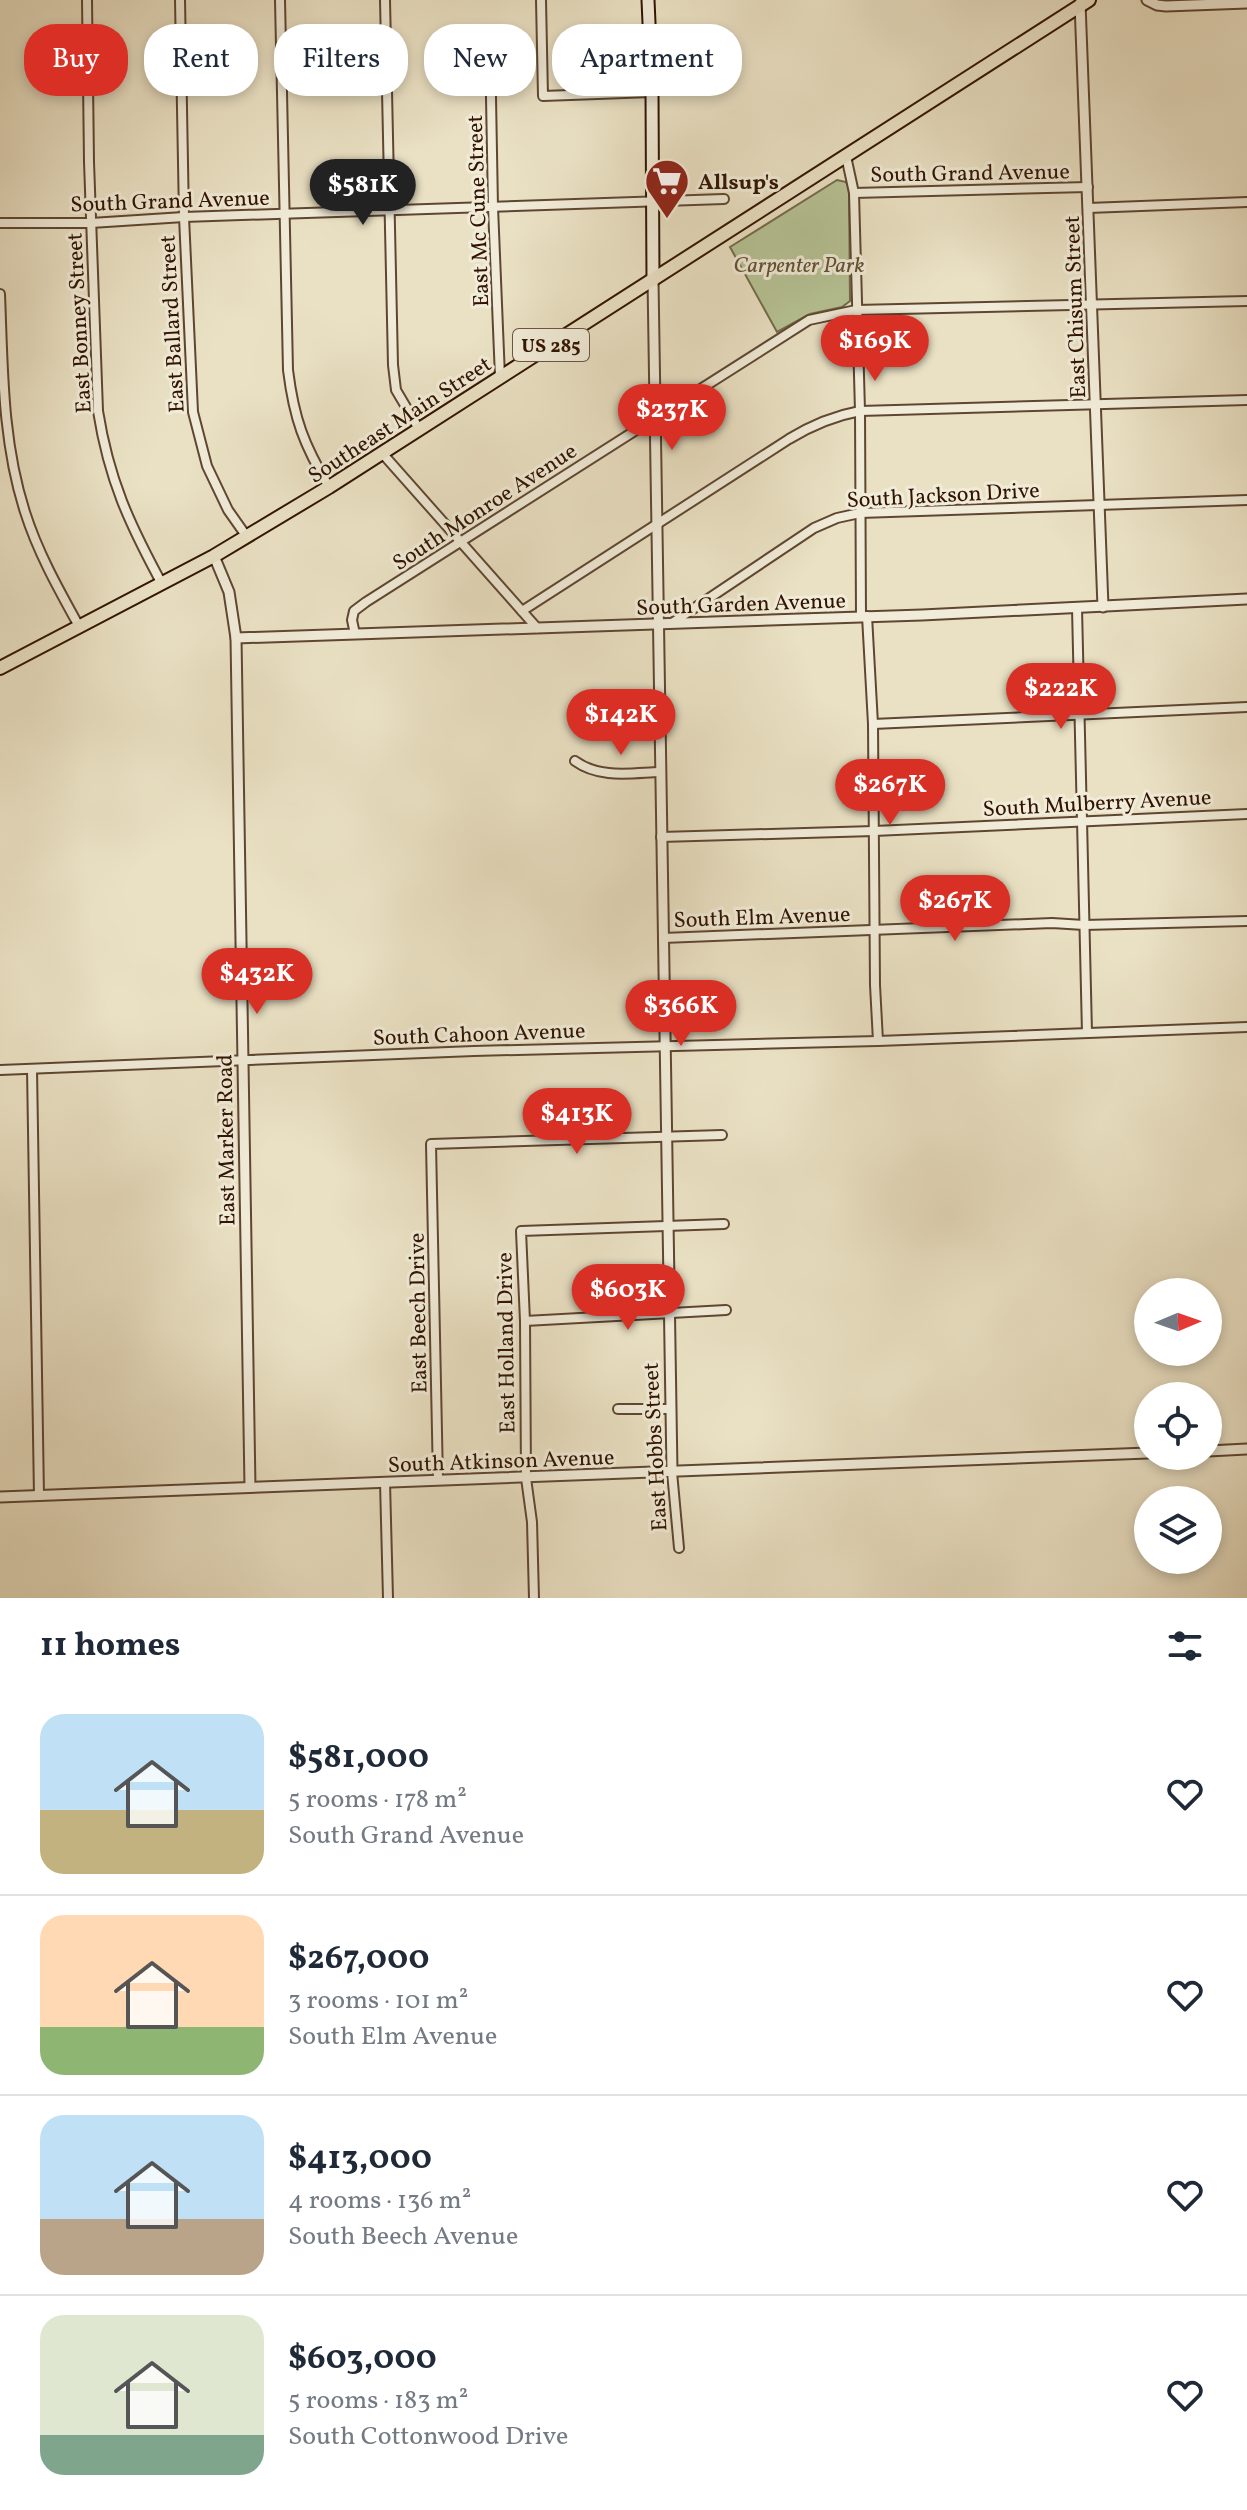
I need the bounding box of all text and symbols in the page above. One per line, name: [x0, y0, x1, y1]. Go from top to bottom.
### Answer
chip: Buy: [24, 24, 128, 96]
chip: Rent: [144, 24, 258, 96]
chip: Filters: [274, 24, 408, 96]
chip: New: [424, 24, 536, 96]
chip: Apartment: [552, 24, 742, 96]
street label: East Mc Cune Street: [461, 114, 498, 308]
supermarket icon: Allsup's: [643, 157, 691, 220]
street label: South Grand Avenue: [870, 157, 1070, 192]
pin: $581K: [307, 159, 419, 227]
text: $581K: [328, 167, 398, 203]
place label: Allsup's: [698, 168, 779, 199]
street label: South Grand Avenue: [70, 184, 270, 221]
street label: East Chisum Street: [1058, 215, 1095, 399]
street label: East Bonney Street: [60, 231, 101, 414]
street label: East Ballard Street: [153, 234, 194, 414]
park label: Carpenter Park: [734, 251, 864, 282]
pin: $169K: [819, 315, 931, 383]
text: $169K: [839, 323, 911, 359]
road number: US 285: [513, 329, 589, 361]
street label: Southeast Main Street: [302, 350, 498, 492]
pin: $237K: [616, 384, 728, 452]
text: $237K: [636, 392, 708, 428]
street label: South Monroe Avenue: [387, 437, 584, 579]
street label: South Jackson Drive: [846, 476, 1040, 517]
street label: South Garden Avenue: [636, 586, 847, 625]
pin: $222K: [1005, 663, 1117, 731]
text: $222K: [1024, 671, 1098, 707]
pin: $142K: [565, 689, 677, 757]
text: $142K: [584, 697, 658, 733]
pin: $267K: [834, 759, 946, 827]
text: $267K: [853, 767, 927, 803]
street label: South Mulberry Avenue: [982, 783, 1212, 826]
pin: $267K: [899, 875, 1011, 943]
text: $267K: [918, 883, 992, 919]
street label: South Elm Avenue: [673, 900, 851, 937]
pin: $432K: [201, 948, 313, 1016]
text: $432K: [220, 956, 294, 992]
pin: $366K: [625, 980, 737, 1048]
text: $366K: [643, 988, 719, 1024]
street label: South Cahoon Avenue: [372, 1016, 586, 1055]
street label: East Marker Road: [211, 1054, 244, 1226]
pin: $413K: [521, 1088, 633, 1156]
text: $413K: [541, 1096, 613, 1132]
street label: East Beech Drive: [403, 1232, 436, 1394]
street label: East Holland Drive: [490, 1252, 525, 1434]
pin: $603K: [572, 1264, 684, 1332]
text: $603K: [590, 1272, 666, 1308]
north arrow: [1134, 1278, 1222, 1366]
map controls: [1134, 1278, 1222, 1574]
street label: East Hobbs Street: [637, 1361, 676, 1532]
button: locate: [1134, 1382, 1222, 1470]
street label: South Atkinson Avenue: [387, 1443, 615, 1482]
button: layers: [1134, 1486, 1222, 1574]
text: 11 homes: [40, 1623, 180, 1670]
icon: filters: [1163, 1624, 1207, 1668]
text: $581,000: [288, 1735, 429, 1782]
icon: home: [104, 1746, 200, 1842]
icon: heart: [1163, 1772, 1207, 1816]
text: 5 rooms · 178 m²: [288, 1782, 467, 1818]
text: South Grand Avenue: [288, 1818, 524, 1854]
text: $267,000: [288, 1936, 429, 1983]
icon: home: [104, 1947, 200, 2043]
icon: heart: [1163, 1973, 1207, 2017]
text: 3 rooms · 101 m²: [288, 1983, 468, 2019]
text: South Elm Avenue: [288, 2019, 497, 2055]
text: $413,000: [288, 2136, 432, 2183]
icon: home: [104, 2147, 200, 2243]
icon: heart: [1163, 2173, 1207, 2217]
text: 4 rooms · 136 m²: [288, 2183, 471, 2219]
text: South Beech Avenue: [288, 2219, 518, 2255]
text: $603,000: [288, 2336, 437, 2383]
icon: home: [104, 2347, 200, 2443]
icon: heart: [1163, 2373, 1207, 2417]
text: 5 rooms · 183 m²: [288, 2383, 468, 2419]
text: South Cottonwood Drive: [288, 2419, 568, 2455]

